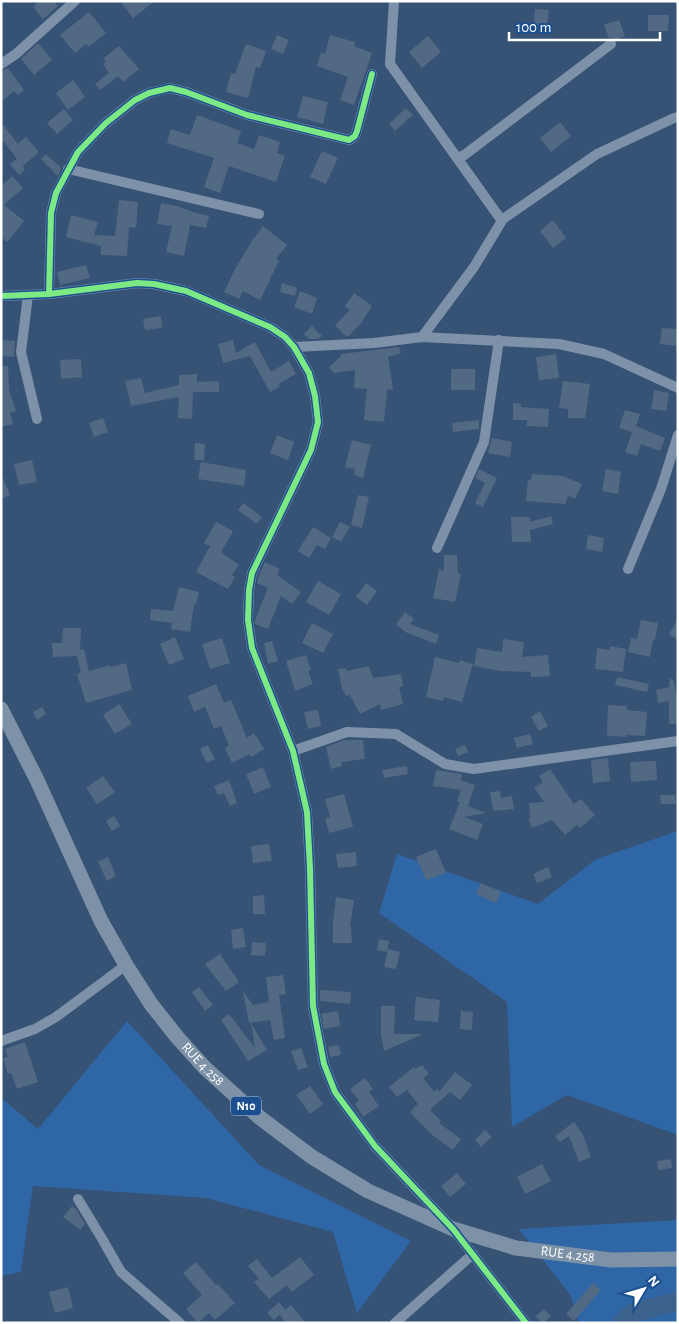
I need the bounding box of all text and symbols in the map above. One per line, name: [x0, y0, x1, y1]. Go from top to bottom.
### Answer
scale bar: [509, 10, 660, 42]
text: 100 m: [516, 20, 551, 35]
street label: RUE 4.258: [179, 1040, 227, 1089]
road number: N10: [231, 1096, 261, 1116]
street label: RUE 4.258: [540, 1244, 595, 1265]
north arrow: [619, 1264, 669, 1314]
text: N: [645, 1273, 662, 1290]

